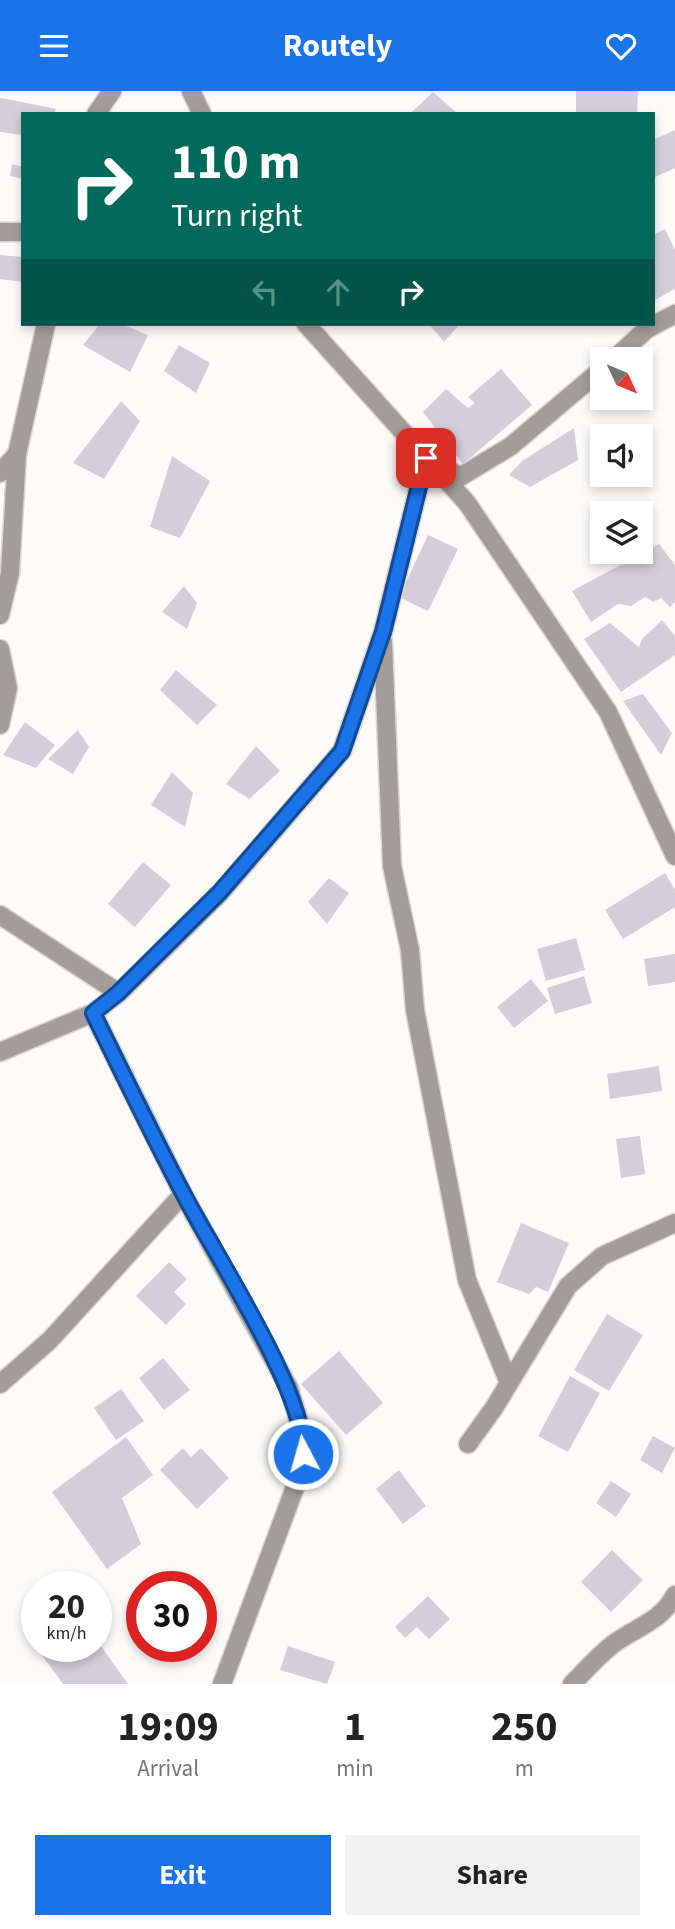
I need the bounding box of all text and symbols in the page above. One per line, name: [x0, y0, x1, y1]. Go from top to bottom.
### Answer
text: Routely: [283, 23, 392, 69]
icon: menu: [35, 27, 73, 65]
icon: heart: [602, 27, 640, 65]
text: 110 m: [171, 128, 300, 198]
icon: right: [56, 140, 147, 231]
text: Turn right: [171, 193, 302, 239]
icon: left: [246, 273, 284, 311]
icon: ahead: [319, 273, 357, 311]
icon: right: [392, 273, 430, 311]
north arrow: [590, 347, 653, 409]
map controls: [590, 347, 653, 564]
button: sound: [590, 424, 653, 487]
pin: [396, 428, 456, 488]
icon: arrive: [407, 439, 445, 477]
button: layers: [590, 501, 653, 564]
position arrow: [266, 1417, 340, 1491]
speed limit sign: 30: [126, 1571, 217, 1662]
text: 20: [48, 1582, 85, 1632]
text: km/h: [47, 1621, 86, 1646]
text: 19:09: [117, 1697, 219, 1757]
text: 1: [344, 1697, 366, 1757]
text: 250: [491, 1697, 558, 1757]
text: Arrival: [137, 1752, 199, 1785]
text: min: [336, 1752, 374, 1785]
text: m: [515, 1752, 534, 1785]
button: Exit: [35, 1835, 331, 1915]
button: Share: [345, 1835, 640, 1915]

